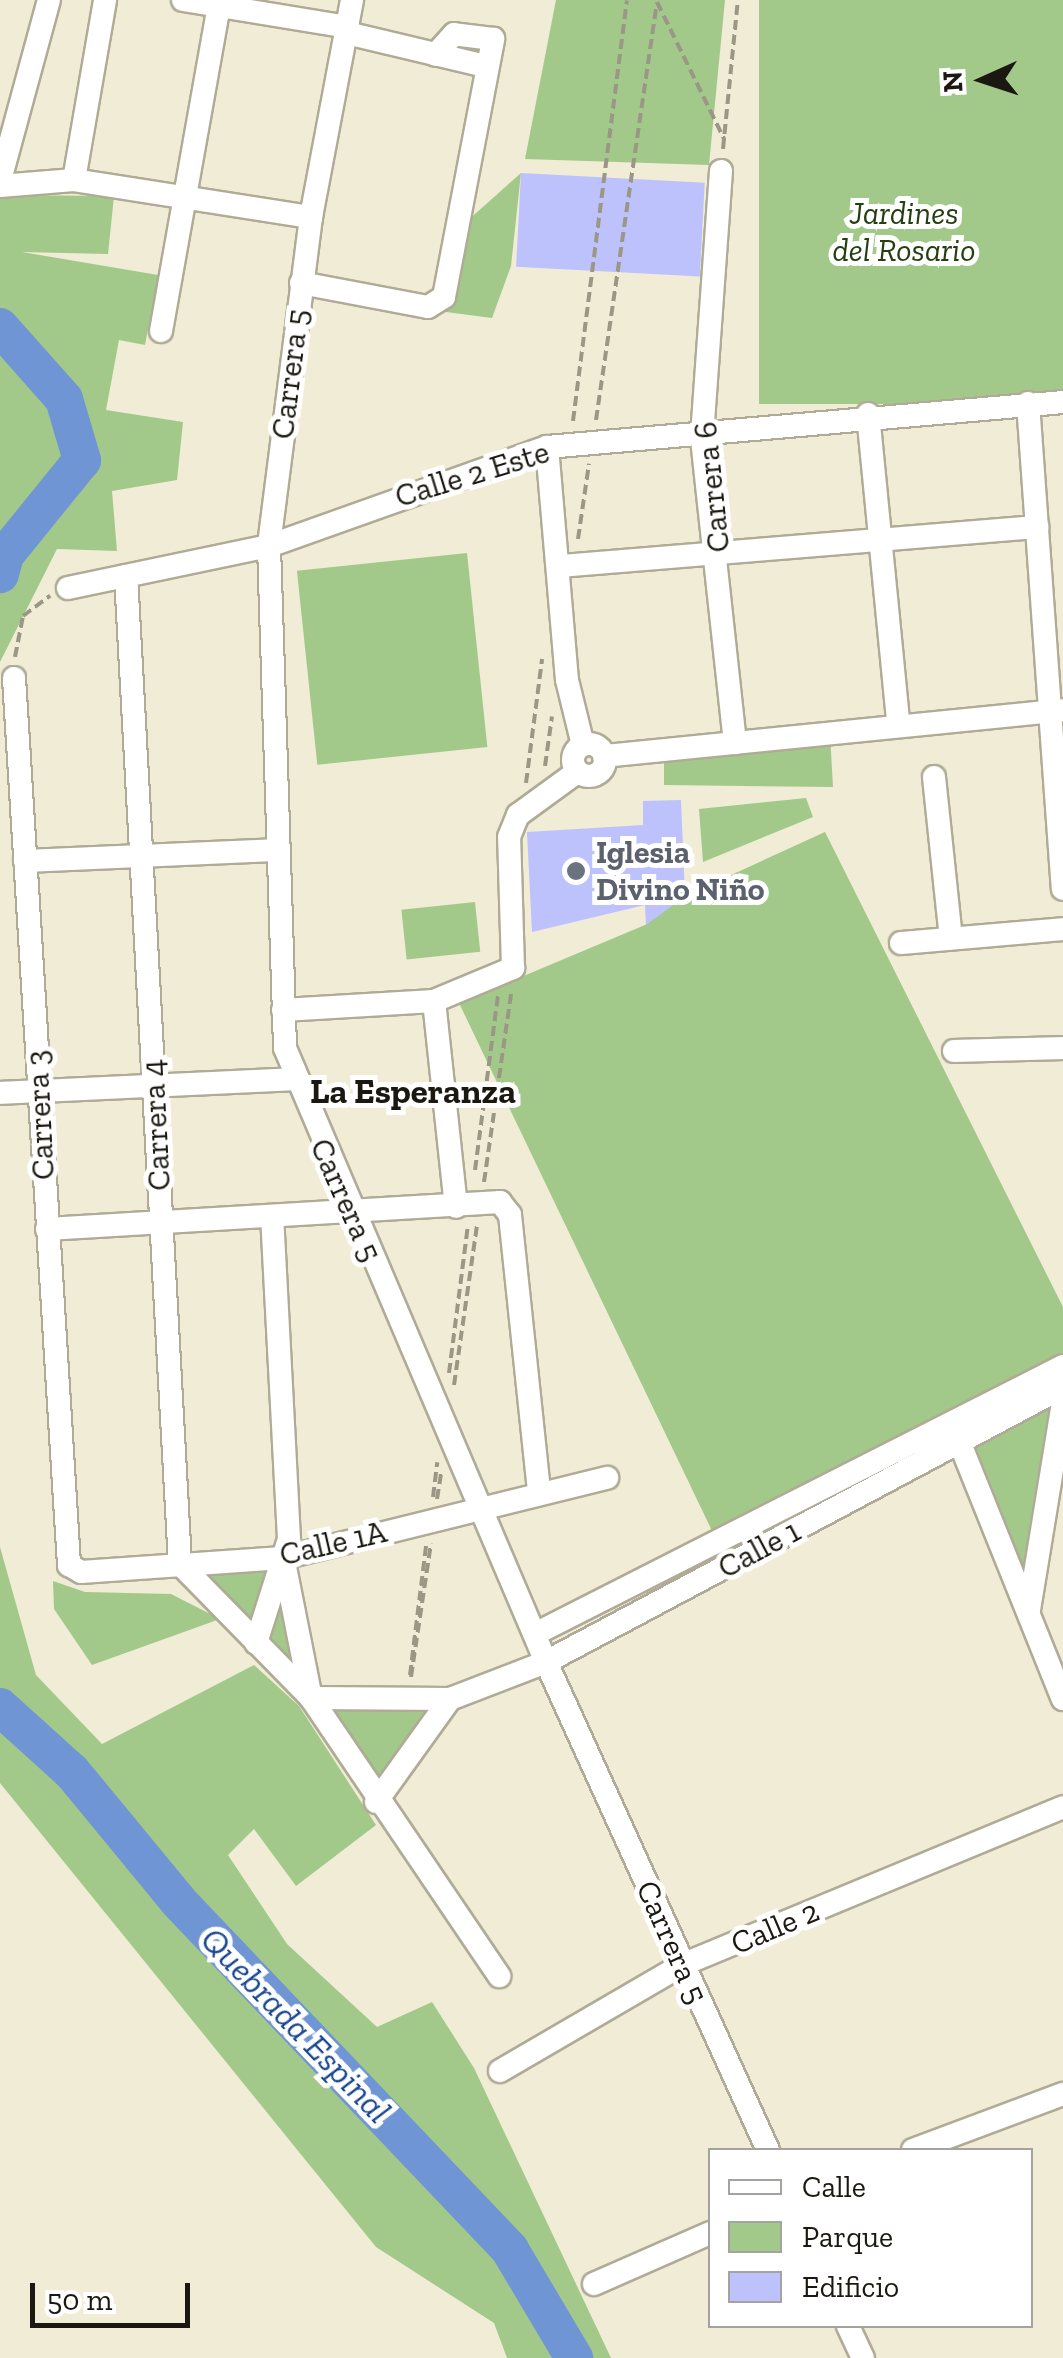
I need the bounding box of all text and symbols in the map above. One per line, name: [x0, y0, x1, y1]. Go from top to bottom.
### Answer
north arrow: [933, 30, 1033, 130]
text: N: [936, 70, 970, 93]
park label: Jardines del Rosario: [832, 195, 976, 270]
street label: Carrera 5: [263, 307, 317, 441]
street label: Carrera 6: [686, 420, 738, 554]
street label: Calle 2 Este: [390, 432, 554, 516]
place label: Iglesia Divino Niño: [596, 834, 765, 909]
marker: Iglesia Divino Niño: [565, 860, 587, 882]
street label: Carrera 3: [17, 1049, 63, 1181]
street label: Carrera 4: [133, 1058, 179, 1192]
district label: La Esperanza: [310, 1070, 516, 1112]
street label: Carrera 5: [302, 1133, 390, 1267]
street label: Calle 1: [711, 1511, 807, 1587]
street label: Calle 1A: [276, 1512, 390, 1574]
street label: Carrera 5: [628, 1875, 716, 2009]
street label: Calle 2: [725, 1891, 825, 1963]
water label: Quebrada Espinal: [192, 1919, 400, 2131]
legend: [708, 2148, 1033, 2328]
text: Calle: [802, 2169, 866, 2205]
text: Parque: [802, 2219, 893, 2255]
scale bar: [35, 2263, 195, 2325]
text: Edificio: [802, 2269, 899, 2305]
text: 50 m: [47, 2282, 112, 2318]

